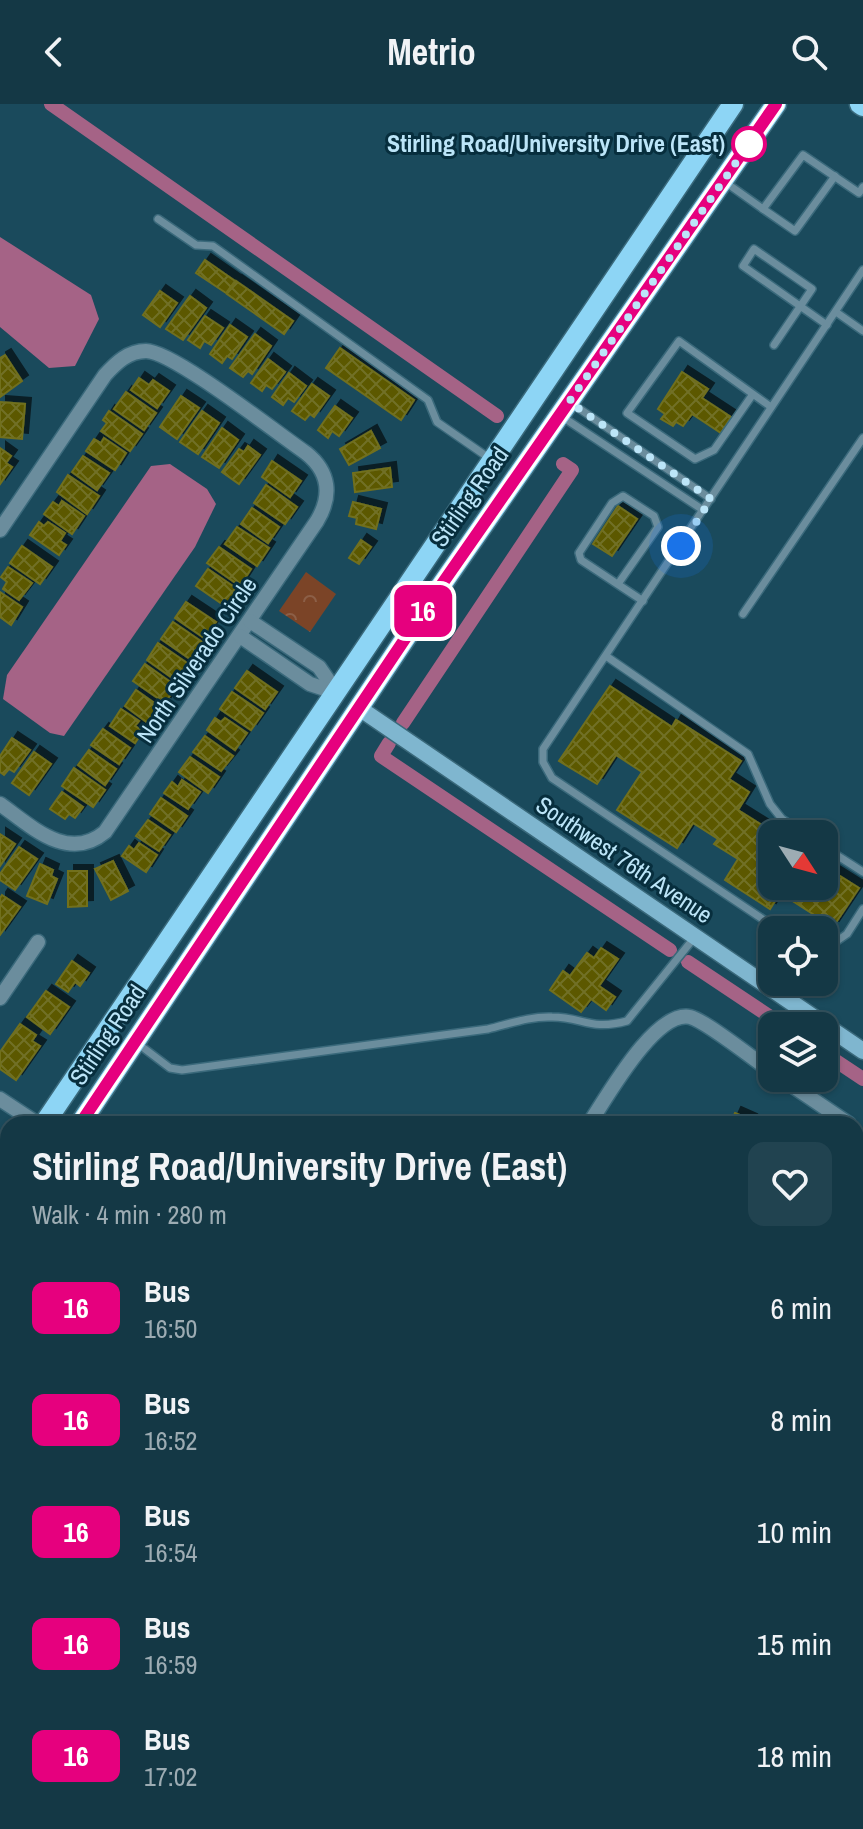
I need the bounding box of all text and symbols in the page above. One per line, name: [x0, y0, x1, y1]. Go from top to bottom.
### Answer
text: Metrio: [387, 28, 476, 76]
icon: back: [32, 30, 76, 74]
icon: search: [787, 30, 831, 74]
place label: Stirling Road/University Drive (East): [387, 127, 725, 159]
marker: Stirling Road/University Drive (East): [732, 127, 766, 161]
street label: Stirling Road: [423, 440, 515, 553]
your location: [661, 526, 701, 566]
street label: North Silverado Circle: [129, 570, 264, 749]
line badge: 16: [387, 585, 459, 637]
text: 16: [410, 592, 436, 630]
street label: Southwest 76th Avenue: [530, 788, 719, 930]
north arrow: [758, 820, 838, 900]
map controls: [758, 820, 838, 1092]
button: locate: [758, 916, 838, 996]
street label: Stirling Road: [62, 978, 153, 1091]
button: layers: [758, 1012, 838, 1092]
text: Stirling Road/University Drive (East): [32, 1141, 567, 1192]
button: heart: [748, 1142, 832, 1226]
text: Walk · 4 min · 280 m: [32, 1197, 227, 1232]
text: Bus: [144, 1271, 190, 1311]
text: 6 min: [770, 1288, 832, 1328]
text: 16: [63, 1289, 89, 1327]
text: 16:50: [144, 1311, 197, 1346]
text: Bus: [144, 1383, 190, 1423]
text: 8 min: [770, 1400, 832, 1440]
text: 16: [63, 1401, 89, 1439]
text: 16:52: [144, 1423, 197, 1458]
text: Bus: [144, 1495, 190, 1535]
text: 10 min: [757, 1512, 832, 1552]
text: 16: [63, 1513, 89, 1551]
text: 16:54: [144, 1535, 197, 1570]
text: Bus: [144, 1607, 190, 1647]
text: 15 min: [757, 1624, 832, 1664]
text: 16: [63, 1625, 89, 1663]
text: 16:59: [144, 1647, 197, 1682]
text: Bus: [144, 1719, 190, 1759]
text: 18 min: [757, 1736, 832, 1776]
text: 16: [63, 1737, 89, 1775]
text: 17:02: [144, 1759, 197, 1794]

